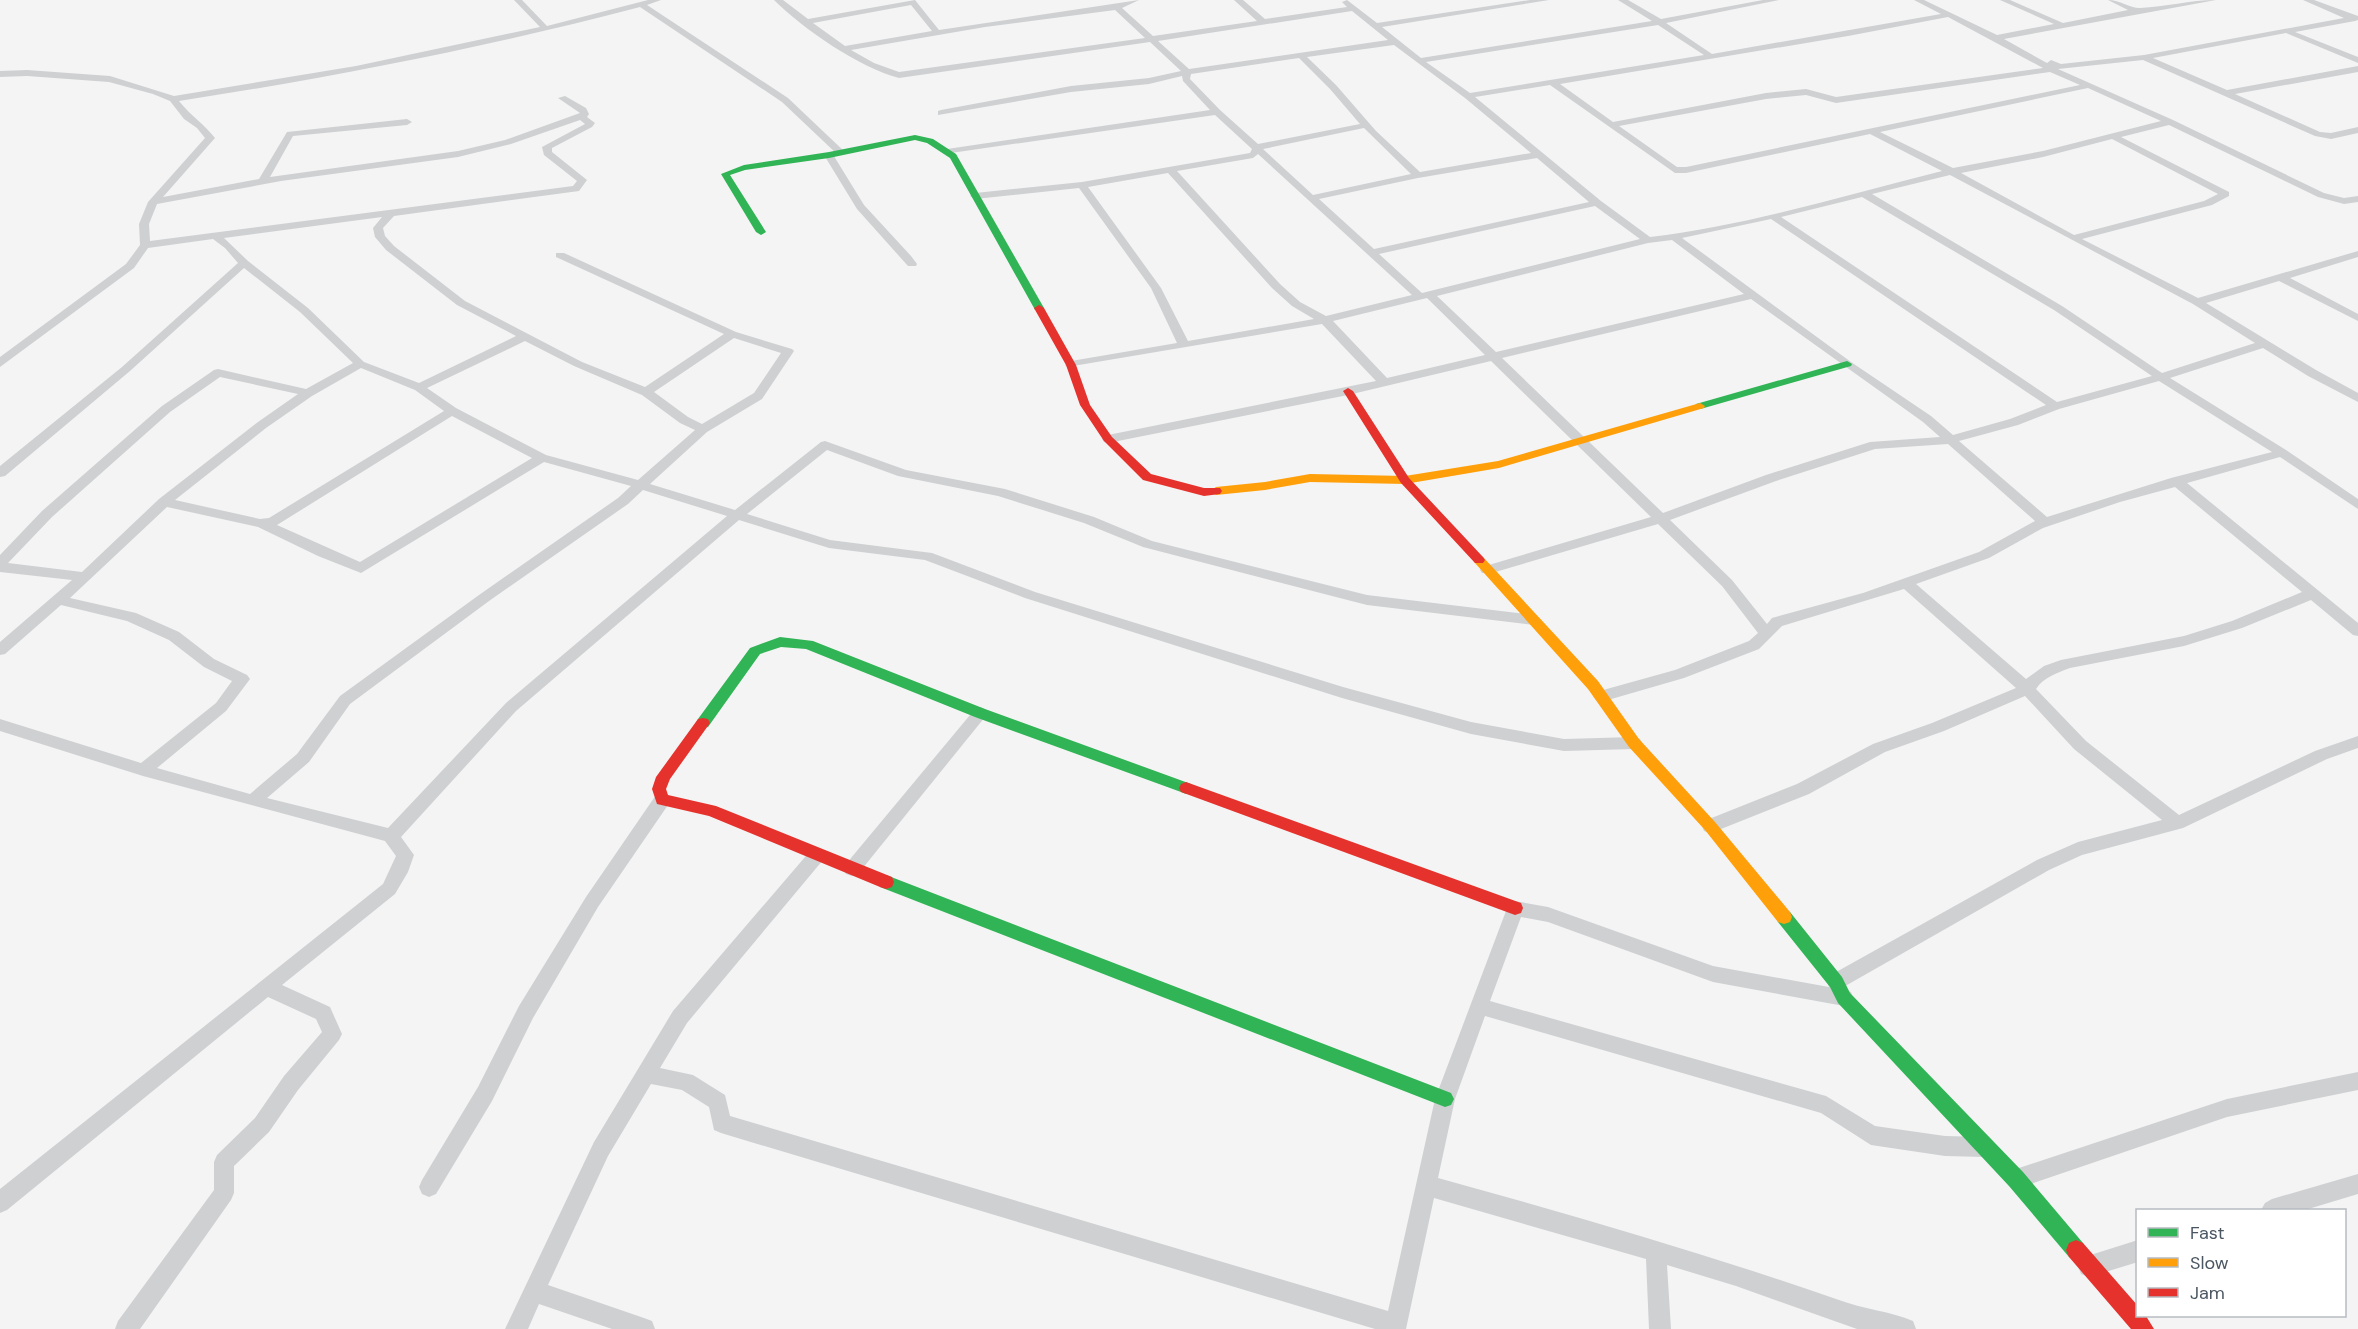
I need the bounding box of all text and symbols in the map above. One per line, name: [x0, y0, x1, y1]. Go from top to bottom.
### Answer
legend: [2136, 1209, 2346, 1317]
text: Fast: [2190, 1221, 2225, 1245]
text: Slow: [2190, 1251, 2229, 1275]
text: Jam: [2190, 1281, 2225, 1305]

